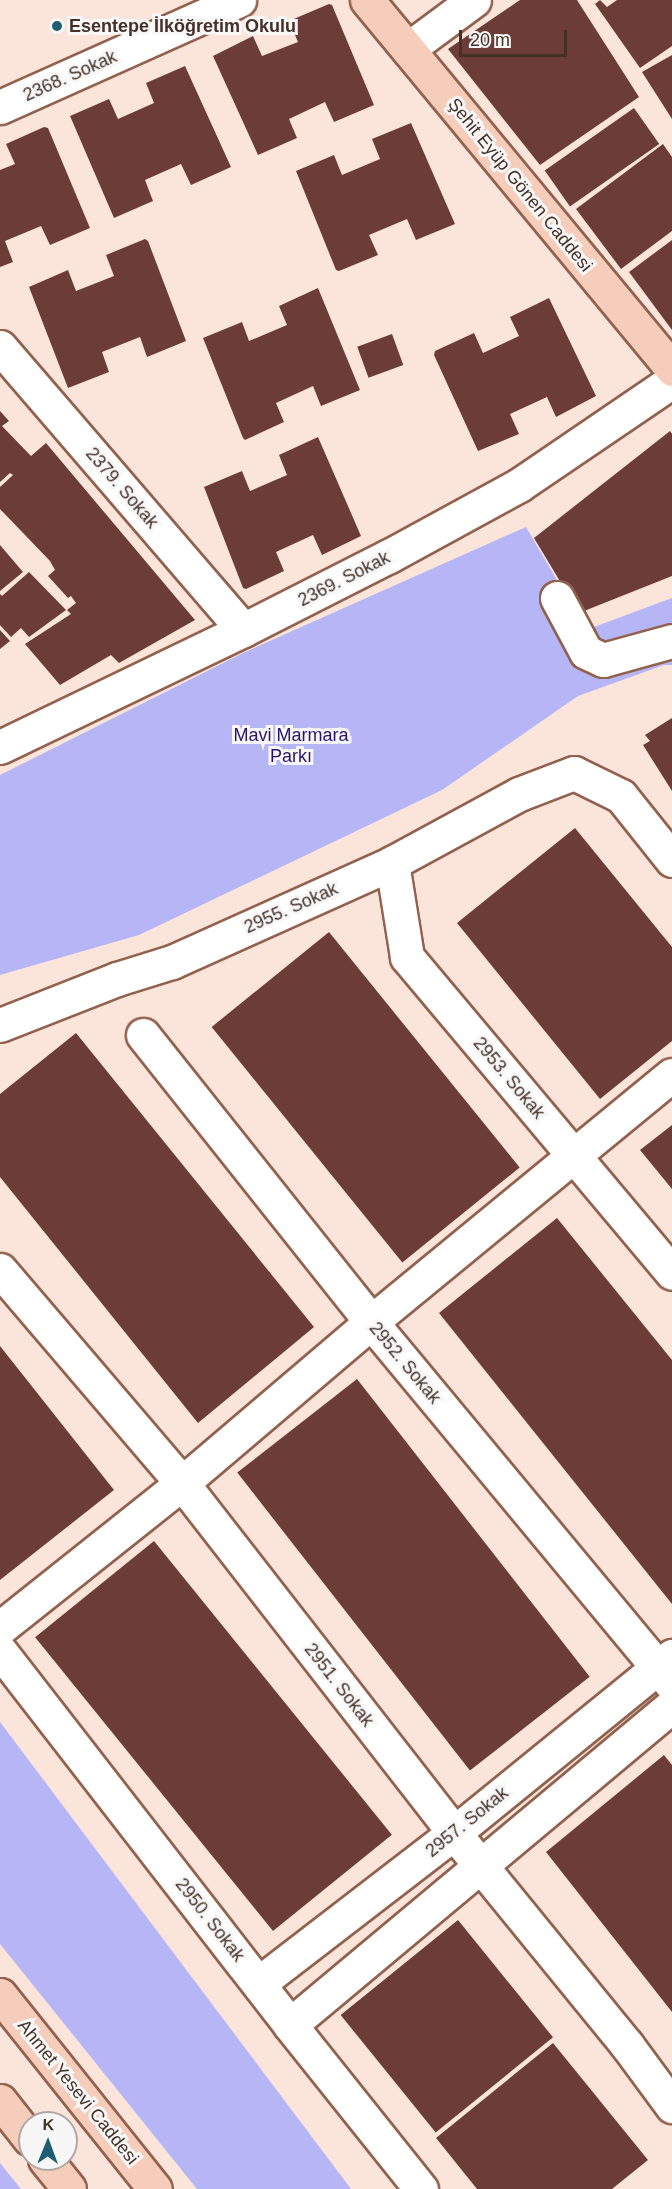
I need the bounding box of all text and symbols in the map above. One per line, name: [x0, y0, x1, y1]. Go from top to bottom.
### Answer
place label: Esentepe İlköğretim Okulu: [69, 15, 296, 37]
scale bar: [462, 18, 570, 56]
marker: Esentepe İlköğretim Okulu: [50, 19, 64, 33]
text: 20 m: [470, 30, 510, 50]
street label: 2368. Sokak: [20, 46, 120, 106]
street label: Şehit Eyüp Gönen Caddesi: [443, 94, 597, 276]
street label: 2379. Sokak: [81, 443, 163, 533]
street label: 2369. Sokak: [295, 547, 393, 611]
park label: Mavi Marmara Parkı: [233, 725, 349, 768]
street label: 2955. Sokak: [241, 878, 341, 938]
street label: 2953. Sokak: [469, 1033, 549, 1123]
street label: 2952. Sokak: [365, 1318, 445, 1408]
street label: 2951. Sokak: [300, 1639, 378, 1731]
street label: 2957. Sokak: [421, 1782, 513, 1862]
street label: 2950. Sokak: [171, 1874, 249, 1966]
street label: Ahmet Yesevi Caddesi: [13, 2015, 143, 2169]
north arrow: [18, 2111, 78, 2171]
text: K: [42, 2116, 54, 2133]

